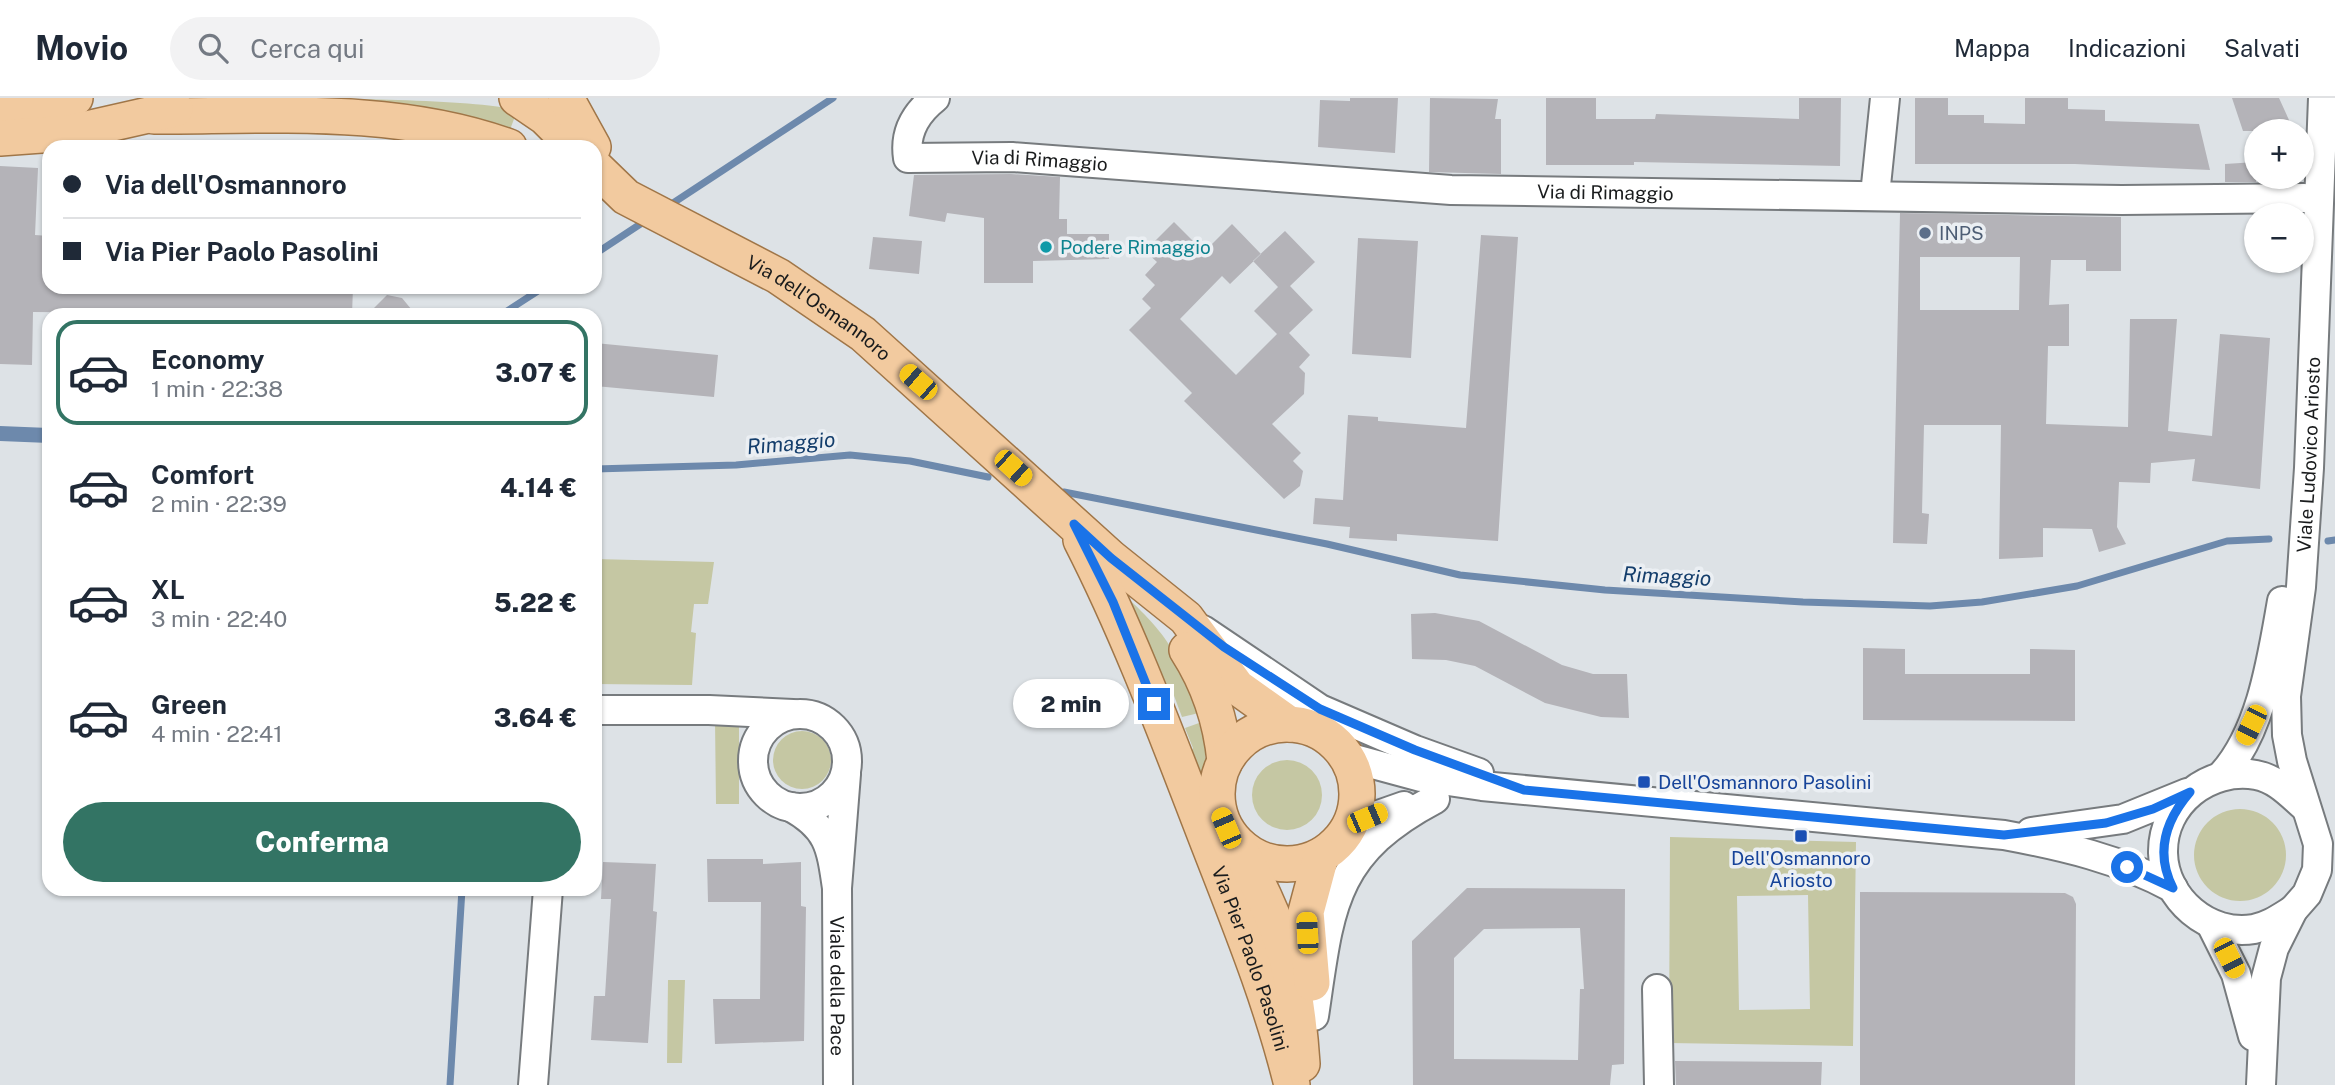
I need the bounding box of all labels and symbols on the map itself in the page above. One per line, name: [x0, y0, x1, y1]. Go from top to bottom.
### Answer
street label: Via di Rimaggio: [971, 146, 1109, 175]
street label: Via di Rimaggio: [1537, 180, 1674, 204]
place label: INPS: [1939, 222, 1984, 244]
marker: INPS: [1917, 225, 1933, 241]
place label: Podere Rimaggio: [1060, 236, 1211, 258]
marker: Podere Rimaggio: [1038, 239, 1054, 255]
street label: Via dell'Osmannoro: [743, 251, 896, 365]
street label: Viale Ludovico Ariosto: [2292, 356, 2324, 553]
car: [896, 360, 941, 404]
water label: Rimaggio: [746, 427, 836, 459]
car: [991, 446, 1036, 490]
water label: Rimaggio: [1622, 561, 1712, 591]
callout: 2 min: [1014, 680, 1130, 728]
route end: [1138, 688, 1170, 720]
car: [2233, 702, 2270, 748]
place label: Dell'Osmannoro Pasolini: [1658, 771, 1871, 793]
marker: Dell'Osmannoro Pasolini: [1636, 774, 1652, 790]
car: [1344, 800, 1391, 836]
car: [1209, 805, 1244, 851]
marker: Dell'Osmannoro Ariosto: [1793, 828, 1809, 844]
place label: Dell'Osmannoro Ariosto: [1731, 847, 1871, 891]
route start: [2111, 851, 2143, 883]
street label: Via Pier Paolo Pasolini: [1207, 863, 1293, 1054]
car: [1296, 911, 1319, 955]
street label: Viale della Pace: [826, 916, 849, 1056]
car: [2211, 935, 2248, 981]

